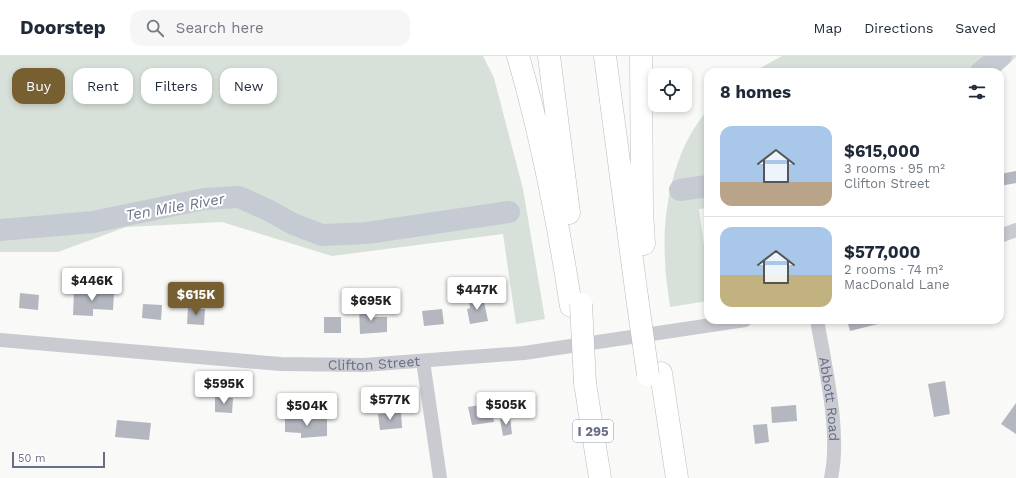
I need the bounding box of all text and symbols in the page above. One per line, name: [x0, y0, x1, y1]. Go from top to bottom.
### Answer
search box: [130, 10, 410, 46]
text: Doorstep: [20, 16, 106, 39]
icon: search: [144, 17, 166, 39]
text: Search here: [176, 19, 264, 37]
text: Map: [814, 20, 842, 36]
text: Directions: [864, 20, 933, 36]
text: Saved: [955, 20, 996, 36]
chip: Buy: [12, 68, 65, 104]
chip: Rent: [73, 68, 133, 104]
chip: Filters: [141, 68, 212, 104]
chip: New: [220, 68, 277, 104]
map controls: [648, 68, 692, 112]
button: locate: [648, 68, 692, 112]
icon: filters: [966, 81, 988, 103]
text: 8 homes: [720, 82, 791, 102]
text: $615,000: [844, 141, 920, 161]
icon: home: [752, 142, 800, 190]
text: 3 rooms · 95 m²: [844, 161, 945, 176]
text: Clifton Street: [844, 176, 930, 191]
water label: Ten Mile River: [124, 189, 227, 225]
text: $577,000: [844, 242, 921, 262]
icon: home: [752, 243, 800, 291]
text: 2 rooms · 74 m²: [844, 262, 943, 277]
pin: $446K: [64, 268, 120, 302]
text: $446K: [71, 273, 113, 288]
pin: $447K: [449, 277, 505, 311]
text: MacDonald Lane: [844, 277, 949, 292]
pin: $615K: [168, 282, 224, 316]
text: $447K: [456, 282, 498, 297]
text: $615K: [177, 287, 215, 302]
pin: $695K: [343, 288, 399, 322]
text: $695K: [351, 293, 391, 308]
street label: Clifton Street: [328, 353, 421, 373]
street label: Abbott Road: [816, 355, 842, 441]
pin: $595K: [196, 371, 252, 405]
text: $595K: [204, 376, 244, 391]
pin: $577K: [362, 387, 418, 421]
text: $577K: [370, 392, 410, 407]
pin: $505K: [478, 392, 534, 426]
pin: $504K: [279, 393, 335, 427]
text: $505K: [486, 397, 526, 412]
text: $504K: [286, 398, 328, 413]
road number: I 295: [573, 420, 613, 442]
scale bar: [12, 450, 105, 469]
text: 50 m: [18, 452, 45, 465]

